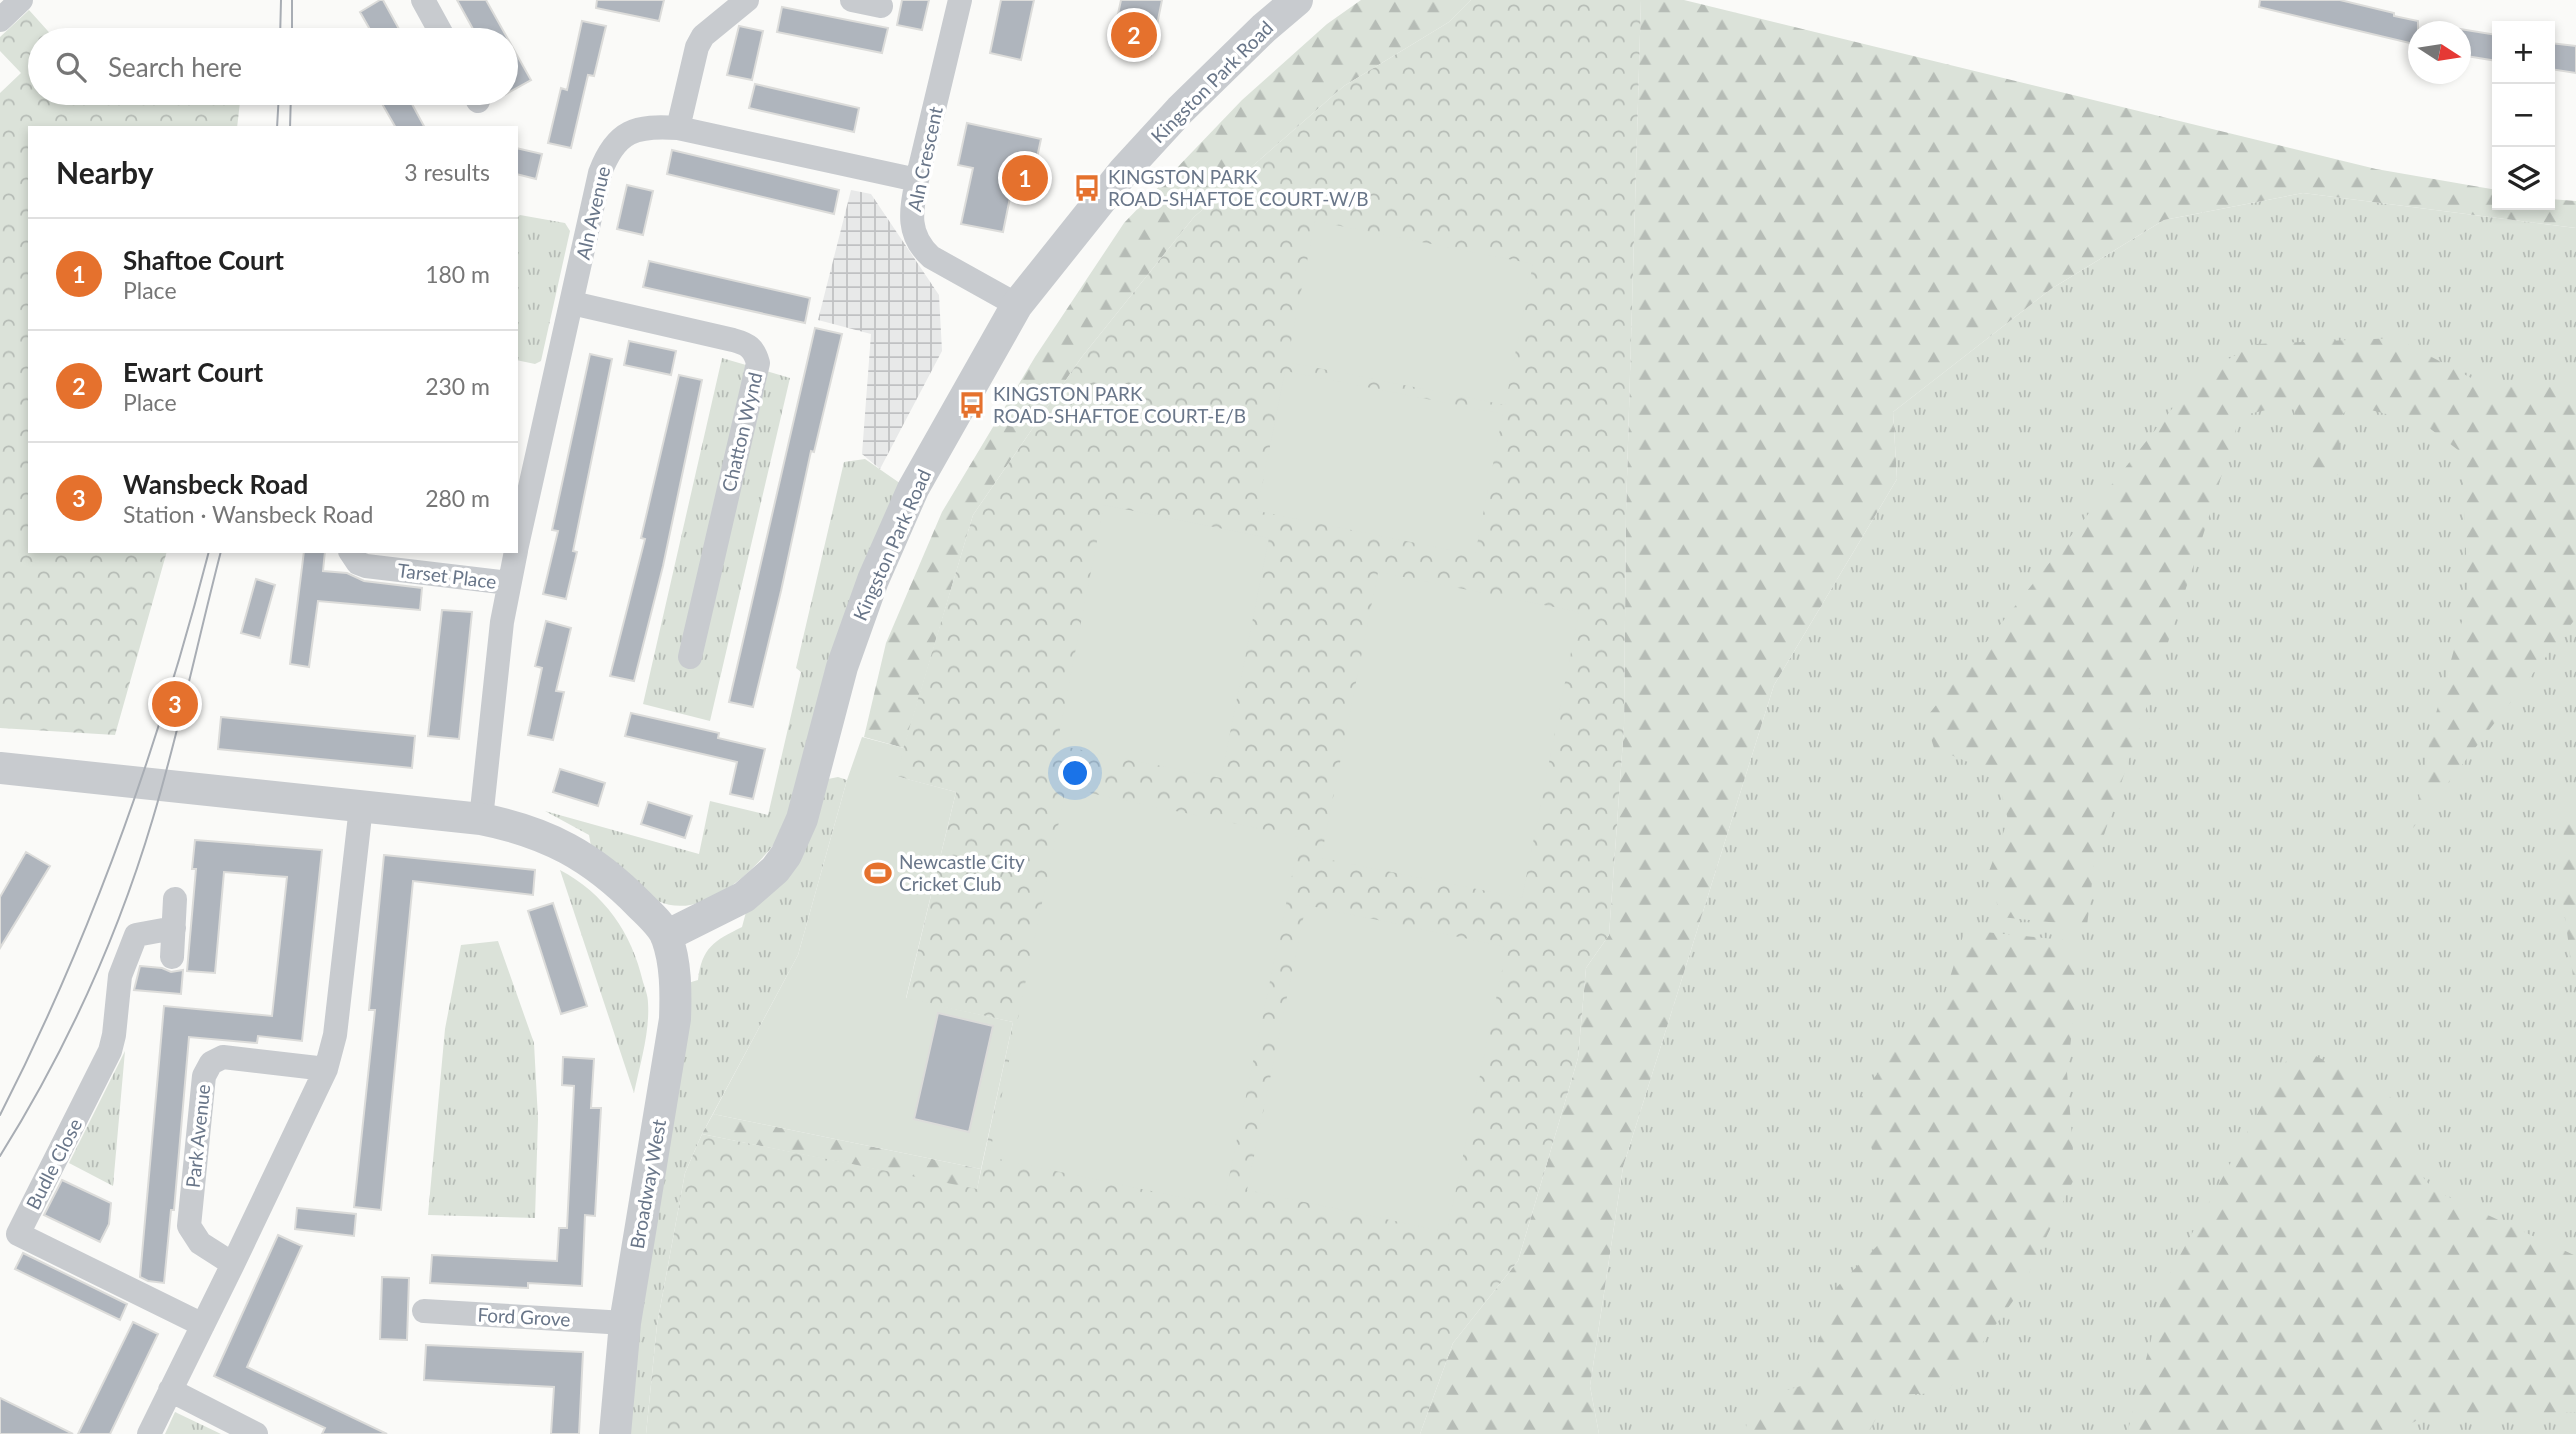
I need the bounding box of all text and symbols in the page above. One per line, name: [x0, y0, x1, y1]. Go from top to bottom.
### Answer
pin: 2: [1111, 9, 1157, 61]
street label: Kingston Park Road: [1146, 16, 1277, 147]
north arrow: [2408, 21, 2471, 84]
map controls: [2492, 21, 2555, 210]
button: +: [2492, 21, 2555, 84]
search box: [28, 28, 518, 105]
icon: search: [52, 48, 90, 86]
text: Search here: [108, 51, 242, 83]
button: −: [2492, 84, 2555, 147]
street label: Aln Crescent: [902, 104, 947, 213]
button: layers: [2492, 147, 2555, 210]
pin: 1: [1002, 152, 1048, 204]
text: Nearby: [56, 154, 154, 190]
text: 3 results: [404, 158, 490, 186]
street label: Aln Avenue: [571, 164, 614, 262]
place label: KINGSTON PARK ROAD-SHAFTOE COURT-W/B: [1108, 165, 1369, 210]
bus stop icon: KINGSTON PARK ROAD-SHAFTOE COURT-W/B: [1072, 173, 1102, 203]
text: Shaftoe Court: [123, 244, 284, 276]
text: 1: [72, 260, 86, 288]
text: 180 m: [425, 260, 490, 288]
text: Place: [123, 276, 177, 304]
text: Ewart Court: [123, 356, 263, 388]
street label: Chatton Wynd: [717, 370, 766, 494]
text: 2: [72, 372, 86, 400]
text: 230 m: [425, 372, 490, 400]
place label: KINGSTON PARK ROAD-SHAFTOE COURT-E/B: [993, 382, 1246, 427]
text: Place: [123, 388, 177, 416]
bus stop icon: KINGSTON PARK ROAD-SHAFTOE COURT-E/B: [957, 390, 987, 420]
street label: Kingston Park Road: [848, 466, 935, 624]
text: Wansbeck Road: [123, 468, 308, 500]
text: 3: [72, 484, 86, 512]
text: 280 m: [425, 484, 490, 512]
text: Station · Wansbeck Road: [123, 500, 373, 528]
street label: Tarset Place: [396, 558, 498, 593]
pin: 3: [152, 678, 198, 730]
your location: [1058, 756, 1092, 790]
place label: Newcastle City Cricket Club: [899, 850, 1025, 895]
sports icon: Newcastle City Cricket Club: [863, 858, 893, 888]
street label: Park Avenue: [181, 1083, 214, 1189]
street label: Budle Close: [21, 1114, 86, 1213]
street label: Broadway West: [625, 1117, 670, 1250]
street label: Ford Grove: [477, 1303, 571, 1330]

